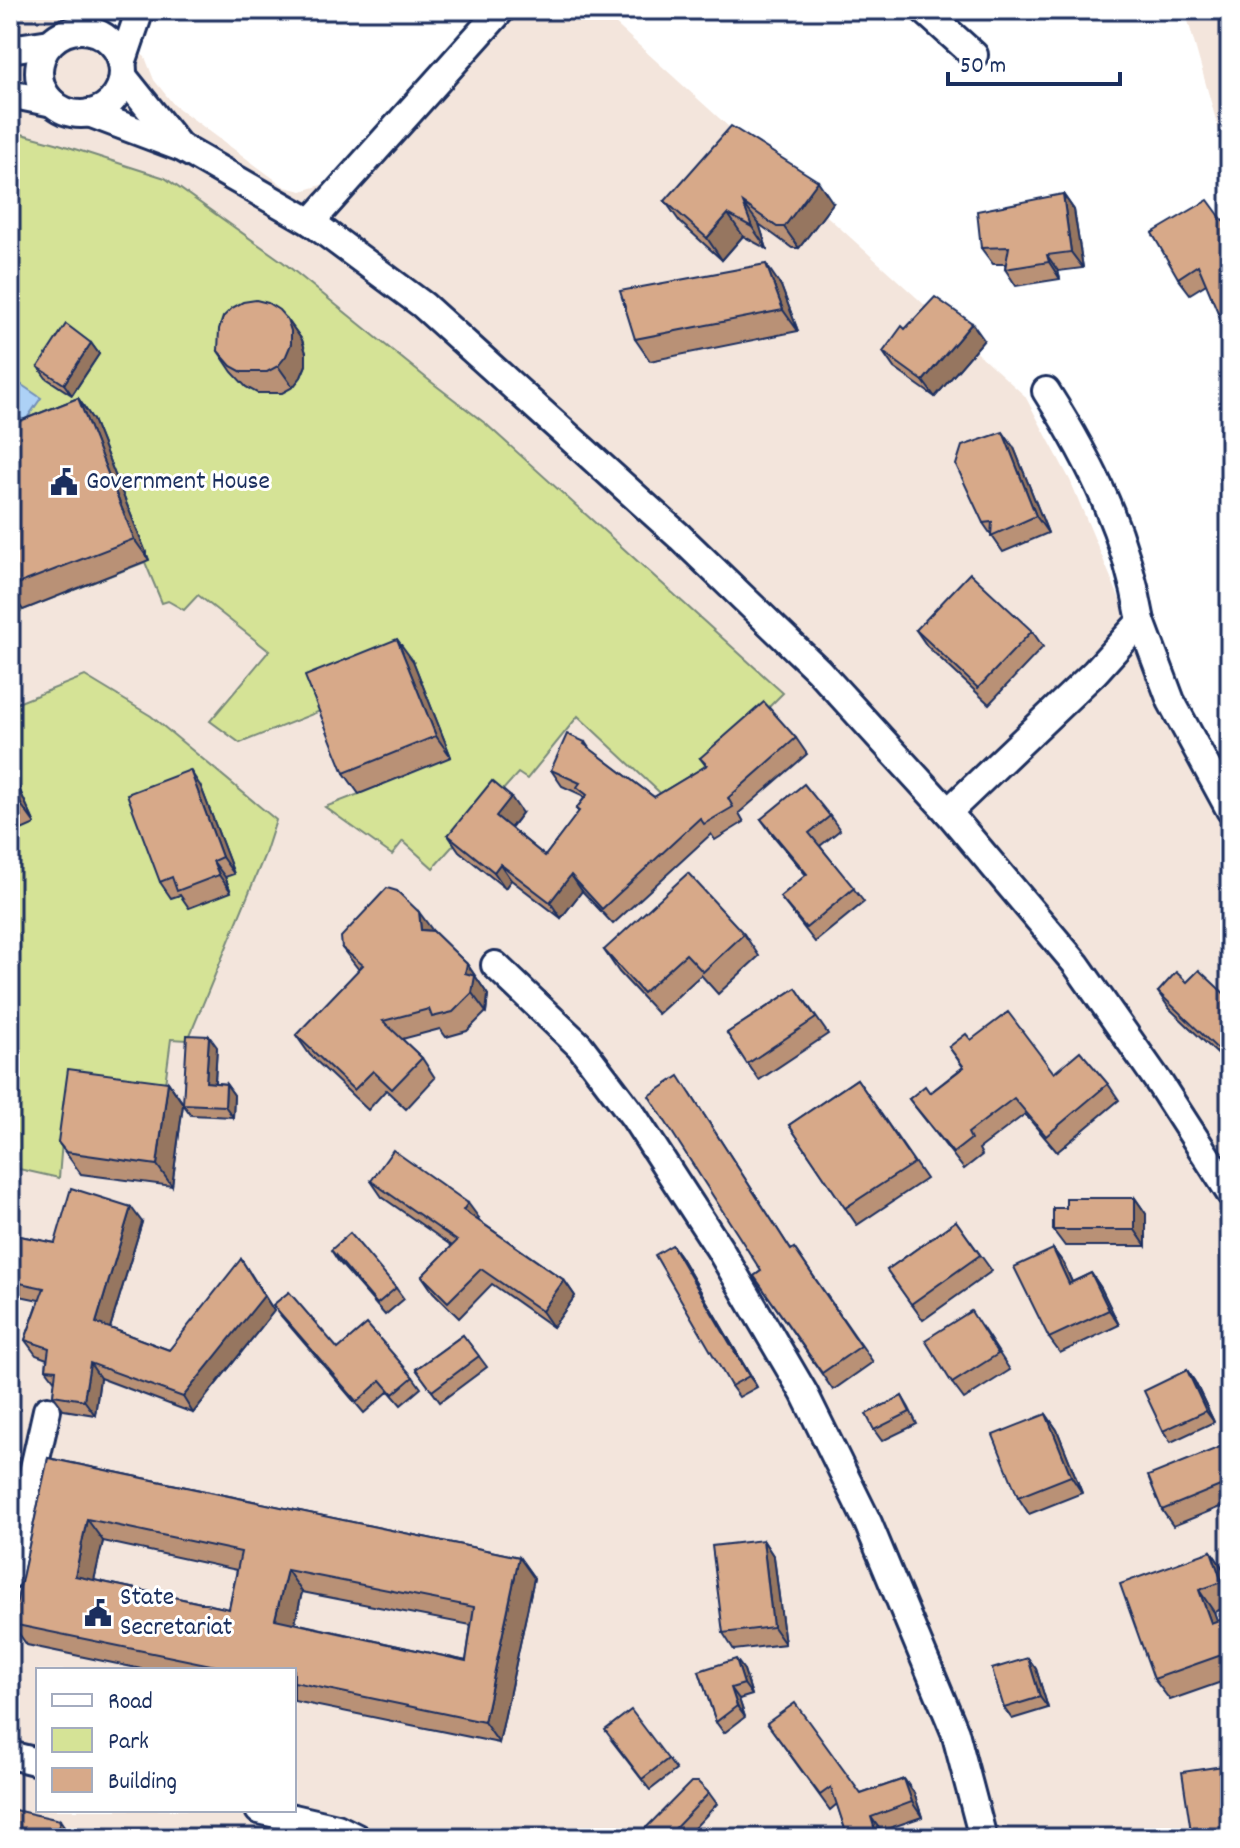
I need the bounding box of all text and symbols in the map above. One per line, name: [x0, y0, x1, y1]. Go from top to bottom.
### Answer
scale bar: [948, 36, 1120, 86]
text: 50 m: [960, 50, 1006, 84]
place label: Government House: [86, 464, 270, 501]
public building icon: Government House: [49, 467, 79, 497]
place label: State Secretariat: [120, 1580, 233, 1647]
public building icon: State Secretariat: [83, 1598, 113, 1628]
legend: [36, 1668, 296, 1812]
text: Road: [108, 1686, 153, 1720]
text: Park: [108, 1726, 149, 1760]
text: Building: [108, 1766, 177, 1800]

